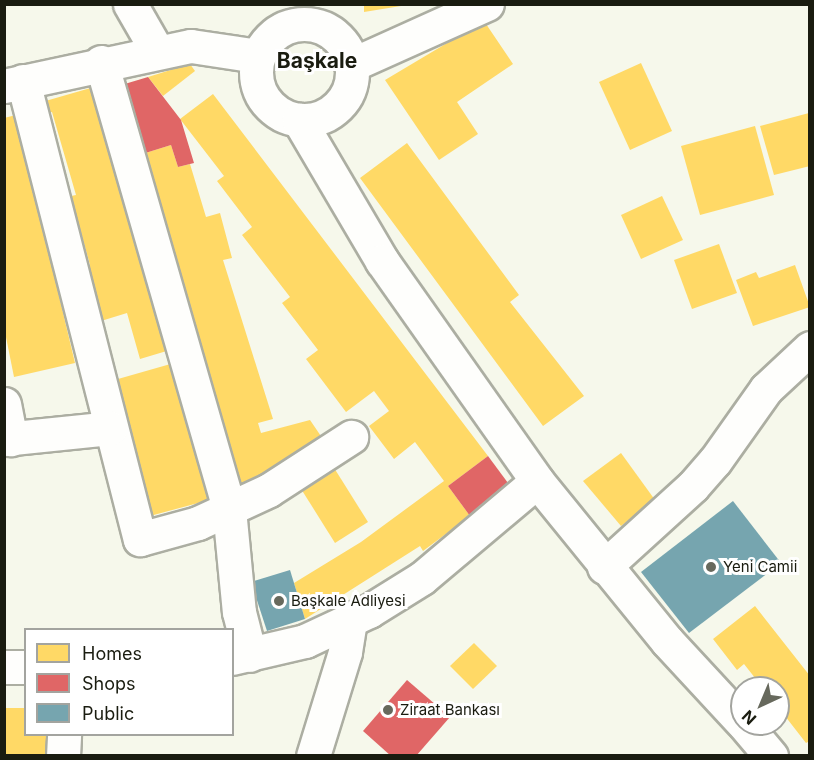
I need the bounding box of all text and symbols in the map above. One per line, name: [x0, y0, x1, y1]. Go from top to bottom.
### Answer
district label: Başkale: [277, 48, 357, 74]
place label: Yeni Camii: [723, 558, 797, 576]
marker: Yeni Camii: [704, 560, 718, 574]
place label: Başkale Adliyesi: [291, 592, 406, 610]
marker: Başkale Adliyesi: [272, 594, 286, 608]
legend: [24, 628, 234, 736]
text: Homes: [82, 643, 142, 664]
text: Shops: [82, 673, 136, 694]
north arrow: [730, 676, 790, 736]
place label: Ziraat Bankası: [400, 701, 500, 719]
text: Public: [82, 703, 134, 724]
marker: Ziraat Bankası: [381, 703, 395, 717]
text: N: [738, 706, 760, 729]

